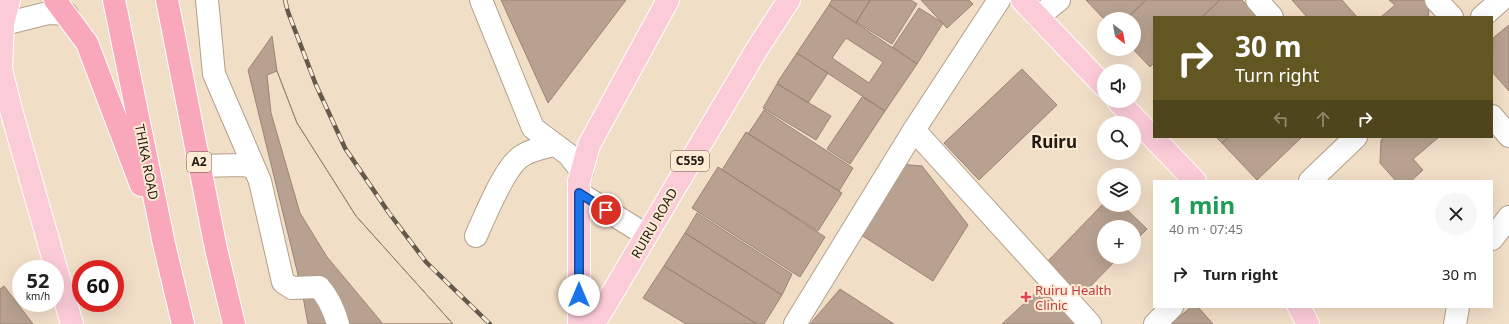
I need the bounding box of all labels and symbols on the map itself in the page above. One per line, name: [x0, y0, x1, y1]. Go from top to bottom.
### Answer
north arrow: [1097, 12, 1141, 56]
street label: THIKA ROAD: [131, 123, 163, 201]
district label: Ruiru: [1031, 130, 1077, 153]
road number: C559: [671, 151, 709, 171]
road number: A2: [187, 152, 211, 172]
street label: RUIRU ROAD: [627, 184, 681, 262]
pin: [589, 193, 623, 227]
speed limit sign: 60: [72, 260, 124, 312]
position arrow: [558, 274, 600, 316]
place label: Ruiru Health Clinic: [1035, 281, 1112, 314]
marker: Ruiru Health Clinic: [1020, 291, 1032, 303]

